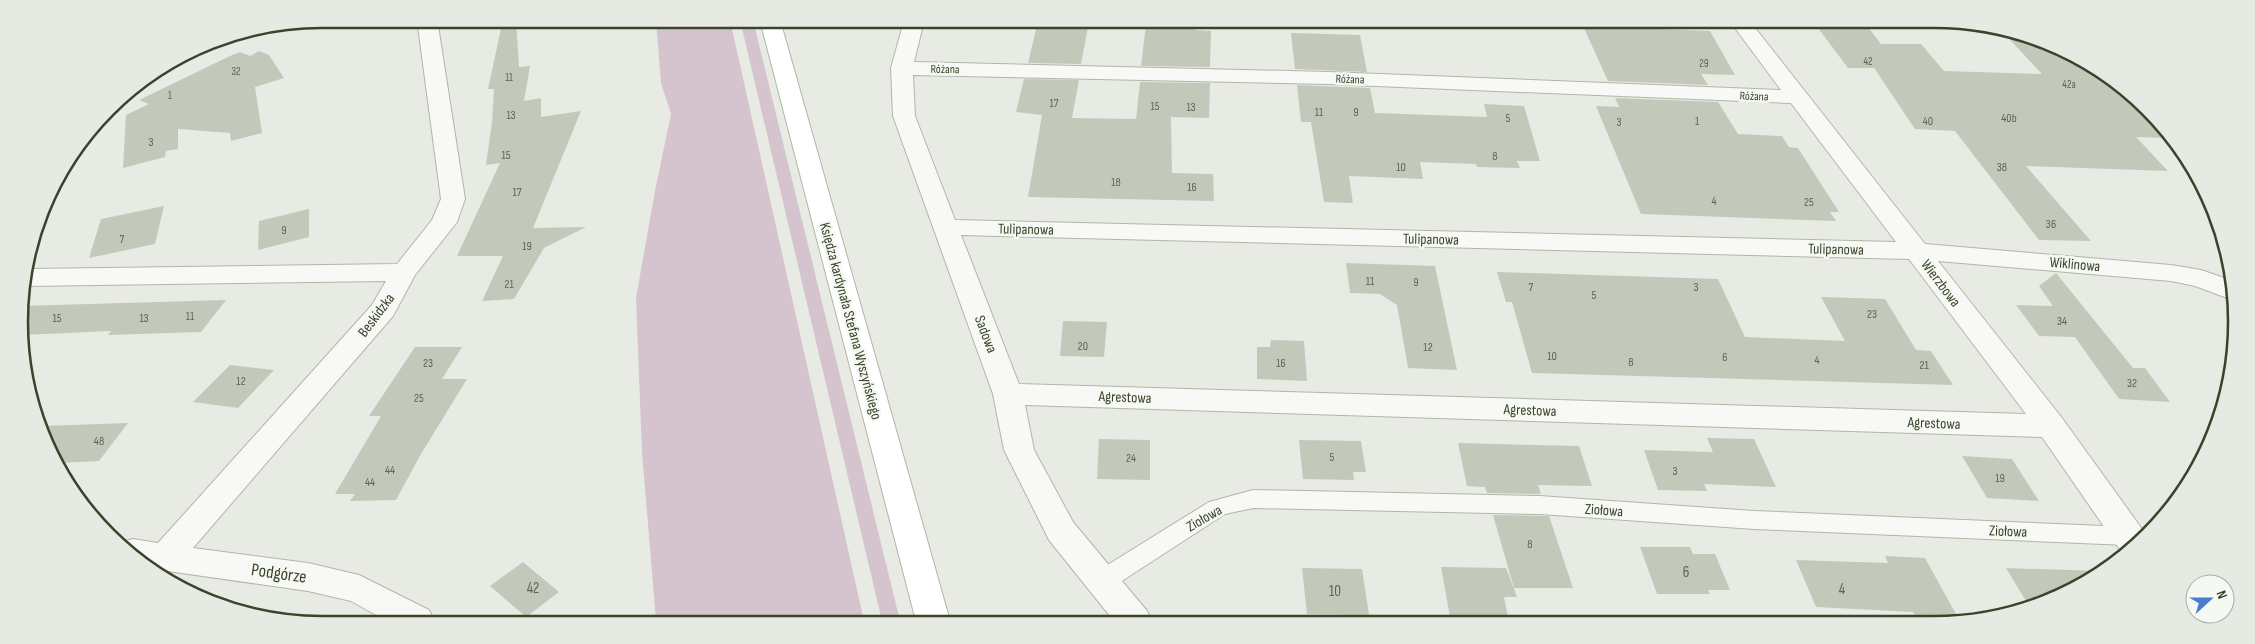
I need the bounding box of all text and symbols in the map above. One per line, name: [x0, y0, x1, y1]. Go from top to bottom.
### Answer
house number: 42: [1863, 55, 1873, 68]
house number: 29: [1699, 57, 1709, 70]
street label: Różana: [930, 62, 960, 77]
house number: 32: [231, 65, 241, 78]
house number: 11: [505, 71, 513, 84]
street label: Różana: [1335, 71, 1365, 88]
house number: 42a: [2062, 78, 2076, 91]
street label: Różana: [1739, 88, 1769, 105]
house number: 1: [168, 89, 172, 102]
house number: 17: [1050, 96, 1059, 111]
house number: 15: [1150, 99, 1160, 114]
house number: 13: [1186, 100, 1196, 115]
house number: 11: [1315, 105, 1324, 120]
house number: 9: [1353, 105, 1359, 120]
house number: 13: [506, 108, 516, 123]
house number: 5: [1506, 111, 1511, 126]
house number: 40b: [2001, 111, 2017, 126]
house number: 1: [1695, 114, 1700, 129]
house number: 40: [1923, 114, 1933, 129]
house number: 3: [1616, 115, 1622, 130]
house number: 3: [148, 135, 154, 150]
house number: 15: [501, 148, 511, 163]
house number: 8: [1492, 149, 1498, 164]
house number: 10: [1396, 160, 1406, 175]
house number: 38: [1997, 160, 2007, 175]
house number: 18: [1111, 175, 1121, 190]
house number: 16: [1187, 180, 1197, 195]
house number: 17: [513, 185, 522, 200]
house number: 4: [1711, 194, 1717, 209]
house number: 25: [1804, 195, 1814, 210]
house number: 36: [2046, 217, 2056, 232]
street label: Księdza kardynała Stefana Wyszyńskiego: [815, 220, 886, 422]
street label: Tulipanowa: [998, 220, 1054, 239]
house number: 9: [281, 223, 287, 238]
street label: Tulipanowa: [1403, 230, 1459, 249]
house number: 7: [120, 232, 125, 247]
house number: 19: [522, 239, 532, 254]
street label: Tulipanowa: [1808, 240, 1864, 259]
street label: Wiklinowa: [2049, 253, 2101, 276]
street label: Wierzbowa: [1917, 256, 1965, 311]
house number: 11: [1366, 274, 1375, 289]
house number: 9: [1413, 275, 1419, 290]
house number: 21: [504, 277, 514, 292]
house number: 7: [1529, 280, 1534, 295]
house number: 3: [1693, 280, 1699, 295]
house number: 5: [1592, 288, 1597, 303]
street label: Beskidzka: [354, 290, 399, 341]
house number: 23: [1867, 307, 1877, 322]
house number: 11: [186, 309, 195, 324]
house number: 15: [52, 311, 62, 326]
house number: 13: [139, 311, 149, 326]
street label: Sadowa: [970, 313, 1001, 356]
house number: 34: [2057, 314, 2067, 329]
house number: 20: [1078, 339, 1088, 354]
house number: 12: [1423, 340, 1433, 355]
house number: 10: [1547, 349, 1557, 364]
house number: 6: [1722, 350, 1728, 365]
house number: 4: [1814, 353, 1820, 368]
house number: 8: [1628, 355, 1634, 370]
house number: 23: [423, 356, 433, 371]
house number: 16: [1276, 356, 1286, 371]
house number: 21: [1919, 358, 1929, 373]
house number: 12: [236, 374, 246, 389]
house number: 32: [2127, 376, 2137, 391]
street label: Agrestowa: [1097, 387, 1152, 408]
house number: 25: [414, 391, 424, 406]
street label: Agrestowa: [1502, 400, 1557, 421]
street label: Agrestowa: [1906, 413, 1961, 434]
house number: 48: [94, 434, 104, 449]
house number: 5: [1330, 450, 1335, 465]
house number: 24: [1126, 451, 1136, 466]
house number: 44: [385, 463, 395, 478]
house number: 3: [1672, 464, 1678, 479]
house number: 19: [1995, 471, 2005, 486]
house number: 44: [365, 475, 375, 490]
street label: Ziołowa: [1584, 500, 1624, 521]
street label: Ziołowa: [1183, 501, 1226, 536]
street label: Ziołowa: [1989, 521, 2028, 542]
house number: 8: [1527, 537, 1533, 552]
street label: Podgórze: [250, 559, 308, 588]
house number: 6: [1683, 563, 1689, 582]
north arrow: [2185, 574, 2235, 624]
house number: 42: [527, 579, 539, 598]
house number: 4: [1839, 580, 1845, 599]
house number: 10: [1329, 582, 1341, 601]
text: N: [2212, 588, 2231, 601]

